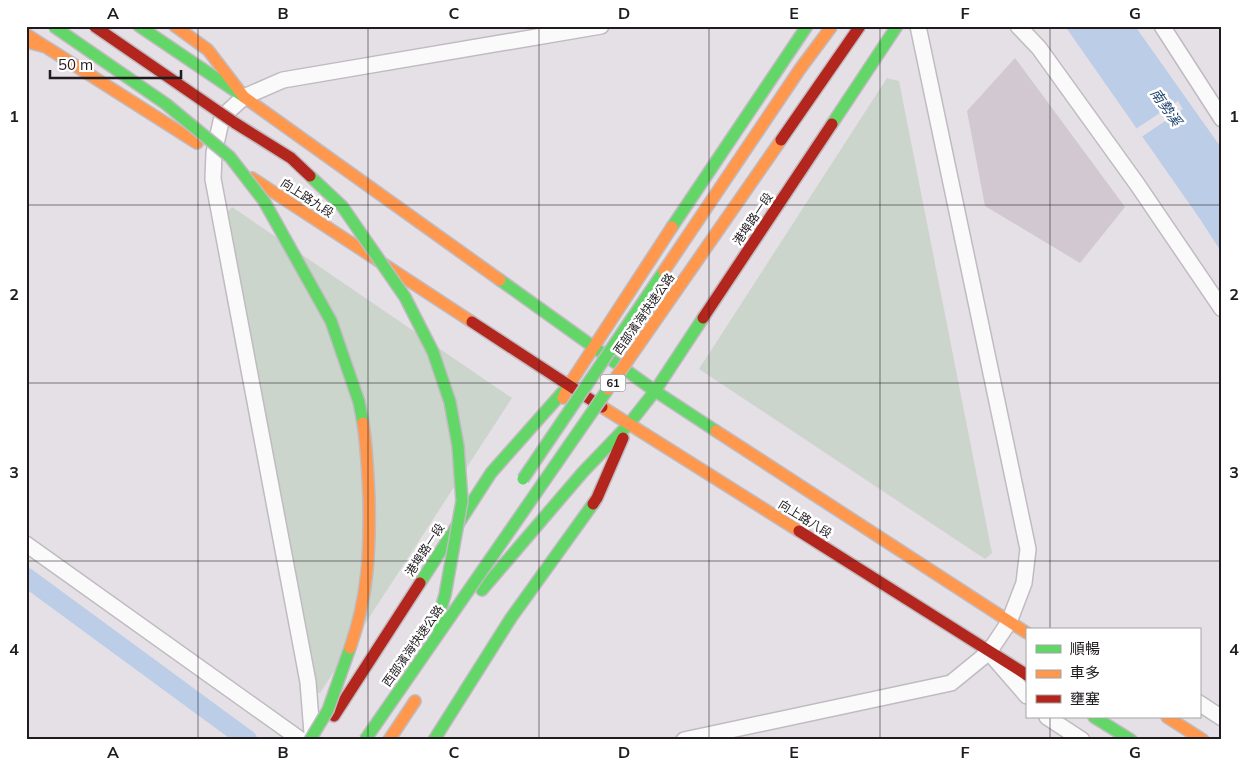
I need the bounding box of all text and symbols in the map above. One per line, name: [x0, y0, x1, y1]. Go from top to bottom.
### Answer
text: A: [107, 3, 119, 23]
text: B: [277, 3, 289, 23]
text: C: [449, 3, 460, 23]
text: D: [618, 3, 630, 23]
text: E: [789, 3, 799, 23]
text: F: [960, 3, 970, 23]
text: G: [1129, 3, 1141, 23]
scale bar: [50, 48, 181, 80]
text: 50 m: [58, 55, 93, 74]
water label: 南勢溪: [1147, 85, 1187, 131]
text: 1: [9, 106, 19, 126]
text: 1: [1229, 106, 1239, 126]
street label: 向上路九段: [278, 175, 337, 220]
street label: 港埠路一段: [730, 190, 776, 248]
street label: 西部濱海快速公路: [610, 270, 677, 357]
text: 2: [9, 284, 19, 304]
text: 2: [1229, 284, 1239, 304]
road number: 61: [600, 374, 626, 392]
text: 3: [9, 462, 19, 482]
text: 3: [1229, 462, 1239, 482]
street label: 向上路八段: [776, 496, 835, 541]
street label: 港埠路一段: [402, 520, 447, 579]
street label: 西部濱海快速公路: [379, 602, 446, 689]
legend: [1026, 628, 1200, 718]
text: 4: [9, 639, 19, 659]
text: 順暢: [1070, 639, 1100, 658]
text: 4: [1229, 639, 1239, 659]
text: 車多: [1070, 663, 1100, 682]
text: 壅塞: [1070, 689, 1100, 708]
text: A: [107, 742, 119, 762]
text: B: [277, 742, 289, 762]
text: C: [449, 742, 460, 762]
text: D: [618, 742, 630, 762]
text: E: [789, 742, 799, 762]
text: F: [960, 742, 970, 762]
text: G: [1129, 742, 1141, 762]

